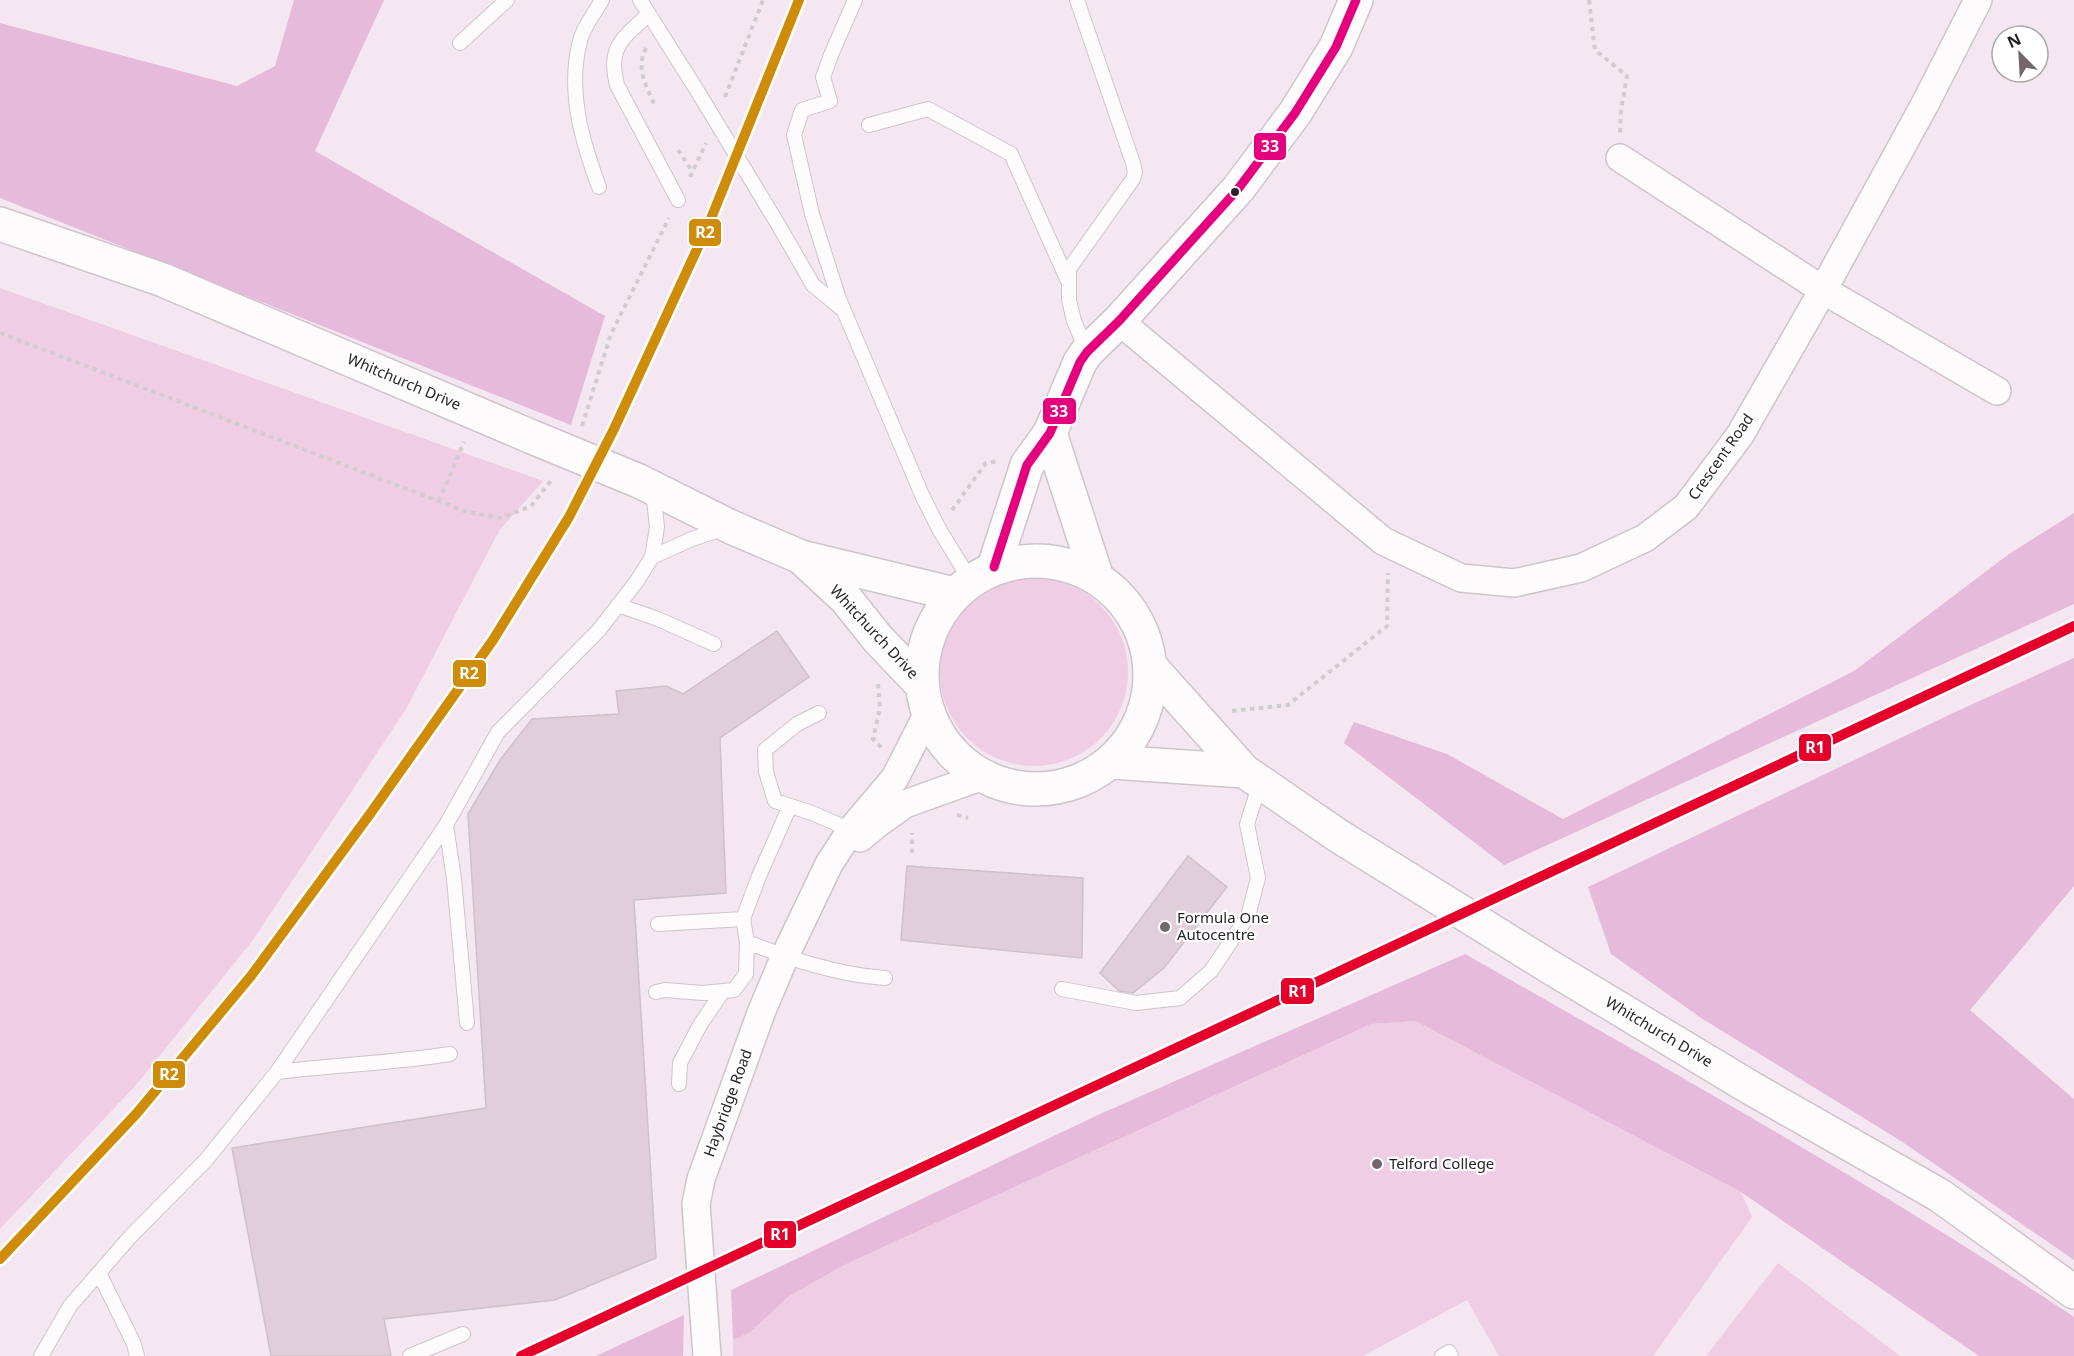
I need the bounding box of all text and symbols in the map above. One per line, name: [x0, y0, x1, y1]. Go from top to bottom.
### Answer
north arrow: [1990, 24, 2050, 84]
text: N: [2003, 28, 2024, 53]
line badge: 33: [1253, 132, 1287, 161]
text: 33: [1261, 135, 1279, 157]
unlabelled marker: [1229, 186, 1241, 198]
line badge: R2: [688, 218, 722, 247]
text: R2: [695, 221, 715, 243]
street label: Whitchurch Drive: [345, 348, 464, 414]
line badge: 33: [1042, 397, 1077, 425]
text: 33: [1050, 400, 1068, 422]
street label: Crescent Road: [1683, 409, 1757, 504]
street label: Whitchurch Drive: [826, 580, 924, 683]
line badge: R2: [452, 659, 487, 688]
text: R2: [459, 662, 479, 684]
line badge: R1: [1798, 733, 1832, 762]
text: R1: [1805, 736, 1825, 758]
place label: Formula One Autocentre: [1177, 907, 1269, 944]
marker: Formula One Autocentre: [1158, 920, 1172, 934]
line badge: R1: [1280, 977, 1315, 1005]
text: R1: [1288, 980, 1308, 1002]
street label: Whitchurch Drive: [1602, 991, 1717, 1071]
street label: Haybridge Road: [698, 1046, 756, 1159]
line badge: R2: [152, 1060, 186, 1089]
text: R2: [159, 1063, 179, 1085]
place label: Telford College: [1389, 1153, 1494, 1173]
marker: Telford College: [1370, 1157, 1384, 1171]
line badge: R1: [763, 1220, 797, 1249]
text: R1: [770, 1223, 790, 1245]

